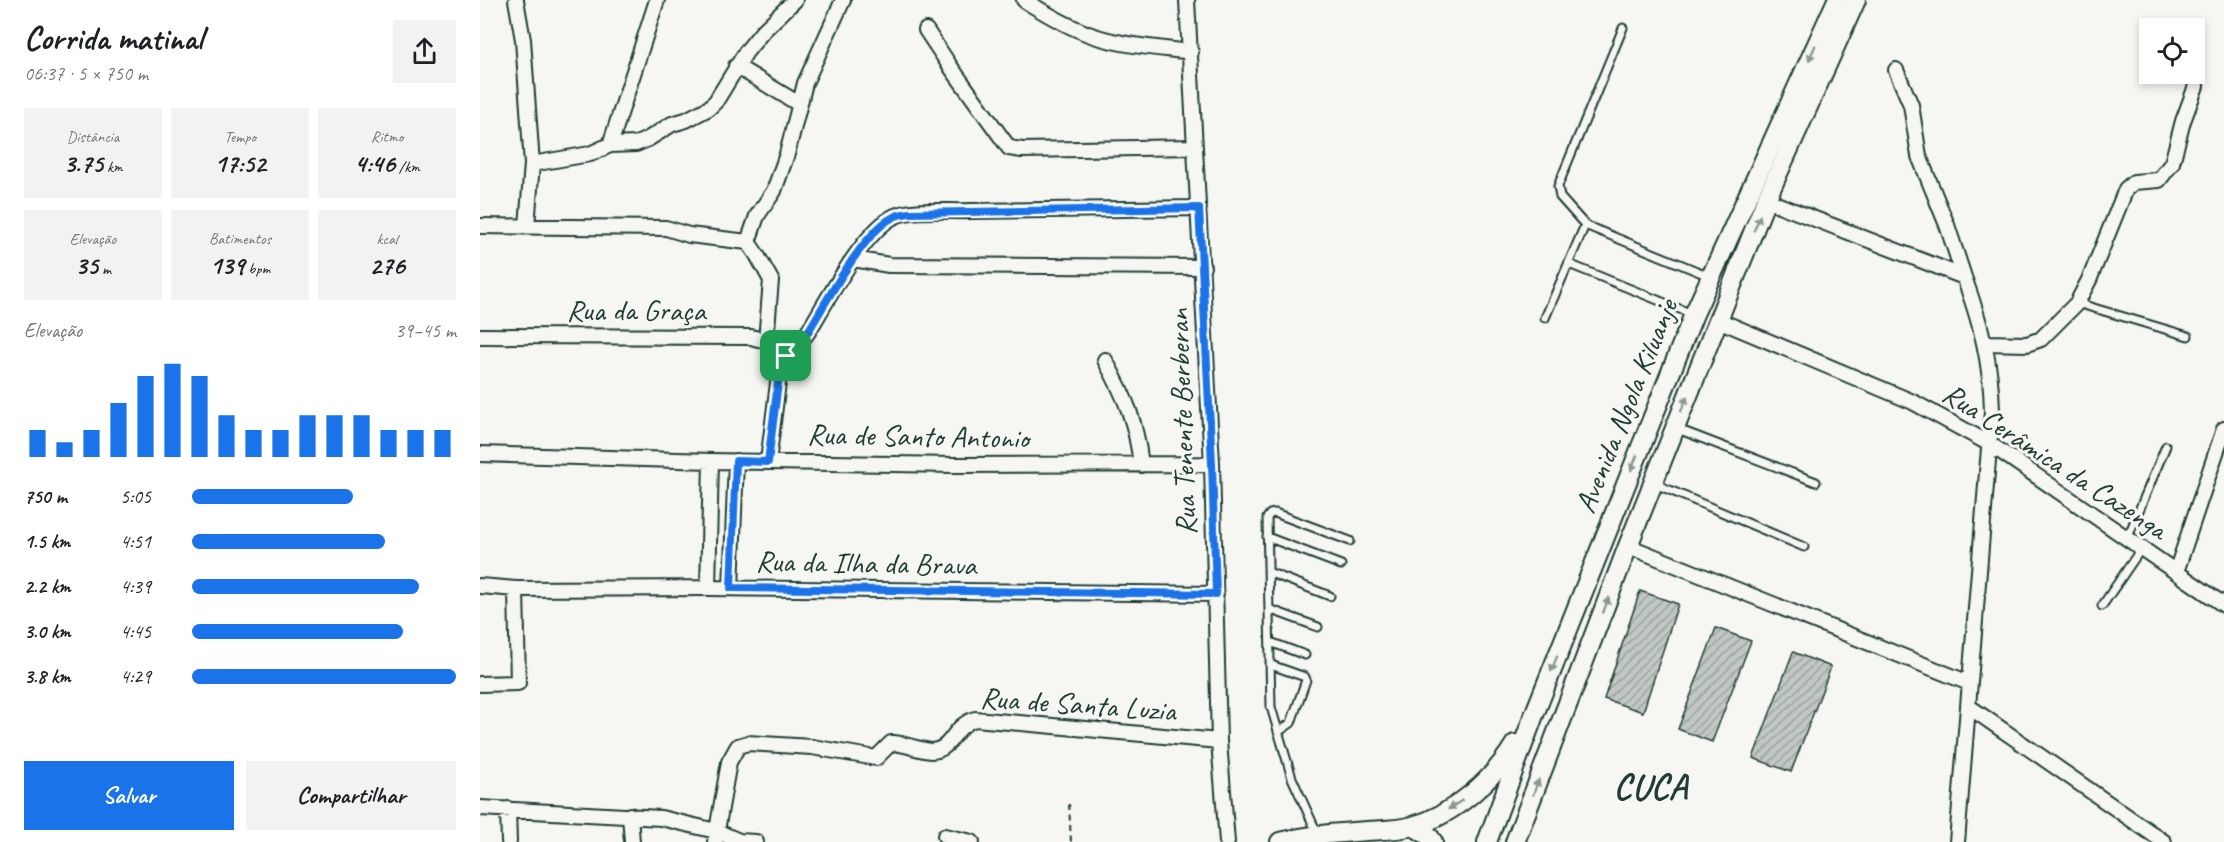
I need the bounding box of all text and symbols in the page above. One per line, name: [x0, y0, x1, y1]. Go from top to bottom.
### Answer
text: Corrida matinal: [24, 17, 203, 59]
map controls: [2139, 18, 2205, 84]
button: locate: [2139, 18, 2205, 84]
button: share: [393, 20, 456, 83]
one-way arrow: [1808, 45, 1817, 62]
text: 06:37 · 5 × 750 m: [24, 61, 148, 86]
text: Distância: [67, 127, 119, 147]
text: Tempo: [224, 127, 256, 147]
text: Ritmo: [371, 127, 403, 147]
text: 3.75: [63, 147, 103, 180]
text: 17:52: [214, 147, 266, 180]
text: 4:46: [354, 147, 395, 180]
text: km: [103, 157, 123, 177]
text: /km: [395, 157, 420, 177]
one-way arrow: [1753, 214, 1762, 232]
text: Elevação: [70, 229, 116, 249]
text: Batimentos: [209, 229, 271, 249]
text: kcal: [376, 229, 398, 249]
text: 35: [75, 249, 98, 282]
text: 139: [210, 249, 244, 282]
text: 276: [369, 249, 405, 282]
text: m: [98, 259, 111, 279]
text: bpm: [244, 259, 270, 279]
street label: Rua da Graça: [566, 291, 708, 329]
street label: Avenida Ngola Kiluanje: [1566, 292, 1687, 518]
street label: Rua Tenente Berberan: [1159, 307, 1205, 536]
text: Elevação: [24, 318, 82, 343]
text: 39–45 m: [395, 318, 456, 343]
pin: [760, 330, 811, 381]
icon: arrive: [769, 339, 802, 372]
street label: Rua Cerâmica da Cazenga: [1936, 374, 2177, 549]
one-way arrow: [1680, 395, 1690, 413]
street label: Rua de Santo Antonio: [807, 415, 1032, 457]
one-way arrow: [1629, 454, 1638, 472]
text: 750 m: [24, 484, 67, 509]
text: 5:05: [120, 484, 151, 509]
text: 1.5 km: [24, 529, 70, 554]
text: 4:51: [120, 529, 151, 554]
street label: Rua da Ilha da Brava: [755, 542, 979, 584]
text: 2.2 km: [24, 574, 71, 599]
text: 4:39: [120, 574, 151, 599]
one-way arrow: [1601, 596, 1611, 614]
text: 3.0 km: [24, 619, 71, 644]
text: 4:45: [120, 619, 151, 644]
one-way arrow: [1549, 655, 1559, 673]
text: 3.8 km: [24, 664, 71, 689]
text: 4:29: [120, 664, 151, 689]
street label: Rua de Santa Luzia: [979, 678, 1179, 730]
button: Salvar: [24, 761, 234, 830]
button: Compartilhar: [246, 761, 456, 830]
district label: CUCA: [1613, 764, 1690, 810]
one-way arrow: [1531, 778, 1541, 796]
one-way arrow: [1447, 800, 1463, 811]

